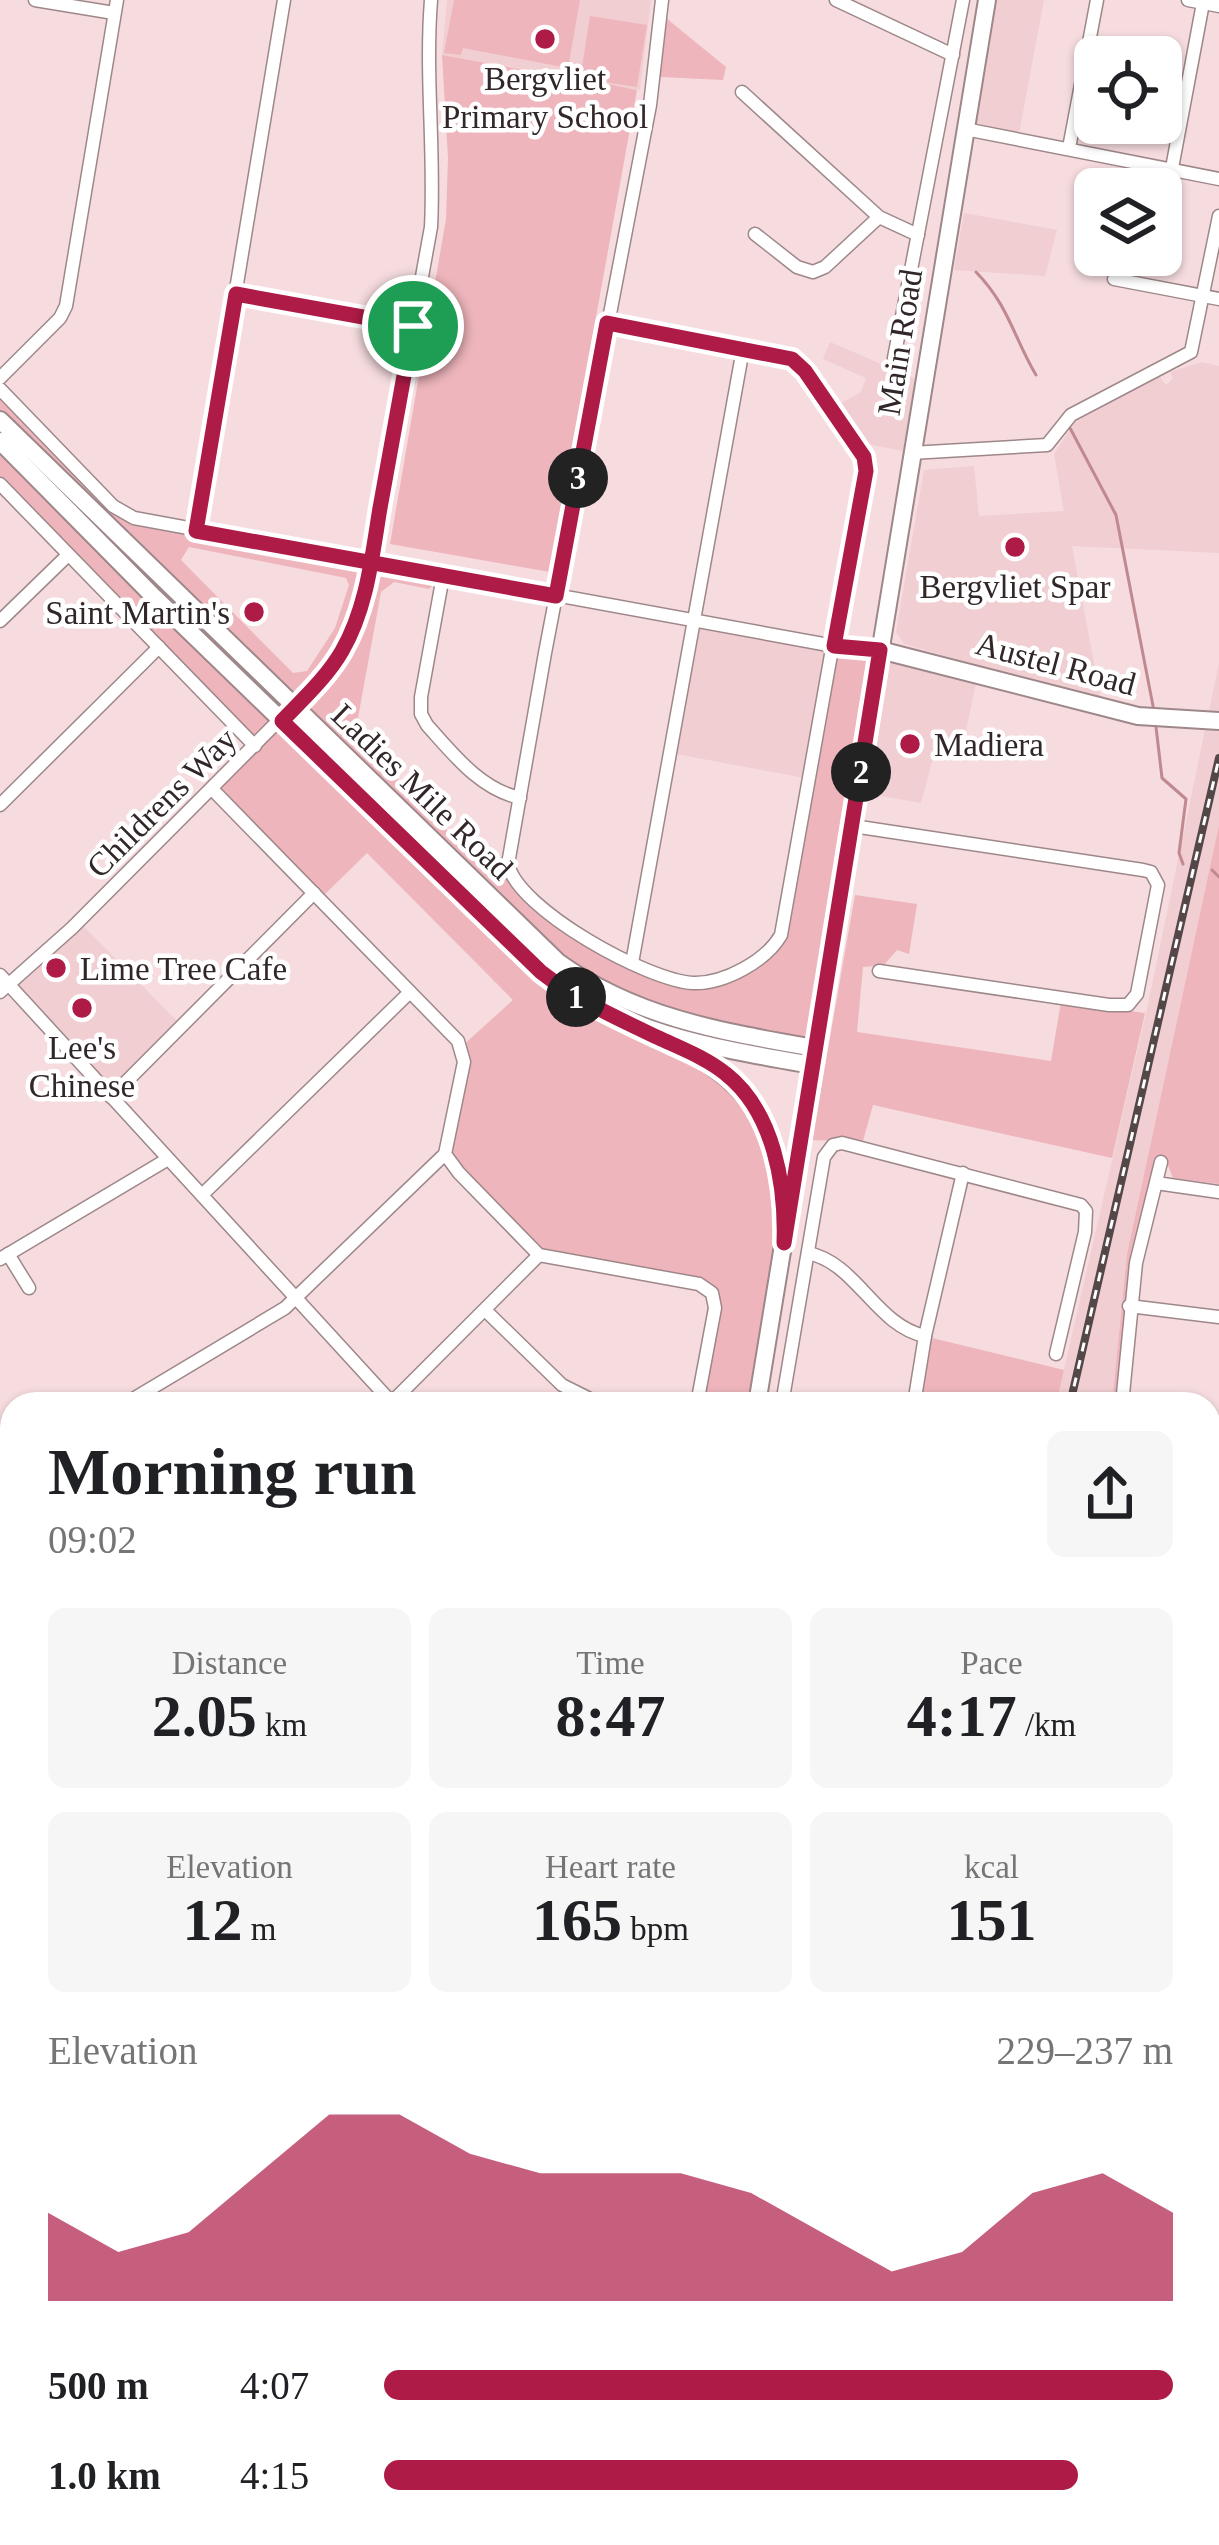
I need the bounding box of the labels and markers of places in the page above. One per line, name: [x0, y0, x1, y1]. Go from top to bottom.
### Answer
marker: Bergvliet Primary School: [532, 26, 558, 52]
place label: Bergvliet Primary School: [442, 61, 648, 135]
pin: [362, 275, 464, 377]
pin: 3: [548, 448, 608, 508]
marker: Bergvliet Spar: [1002, 534, 1028, 560]
place label: Bergvliet Spar: [920, 569, 1110, 605]
place label: Saint Martin's: [45, 595, 230, 631]
marker: Saint Martin's: [241, 599, 267, 625]
place label: Madiera: [934, 727, 1044, 763]
marker: Madiera: [897, 731, 923, 757]
pin: 2: [831, 742, 891, 802]
place label: Lime Tree Cafe: [80, 951, 287, 987]
marker: Lime Tree Cafe: [43, 955, 69, 981]
pin: 1: [546, 967, 606, 1027]
marker: Lee's Chinese: [69, 995, 95, 1021]
place label: Lee's Chinese: [29, 1030, 135, 1104]

